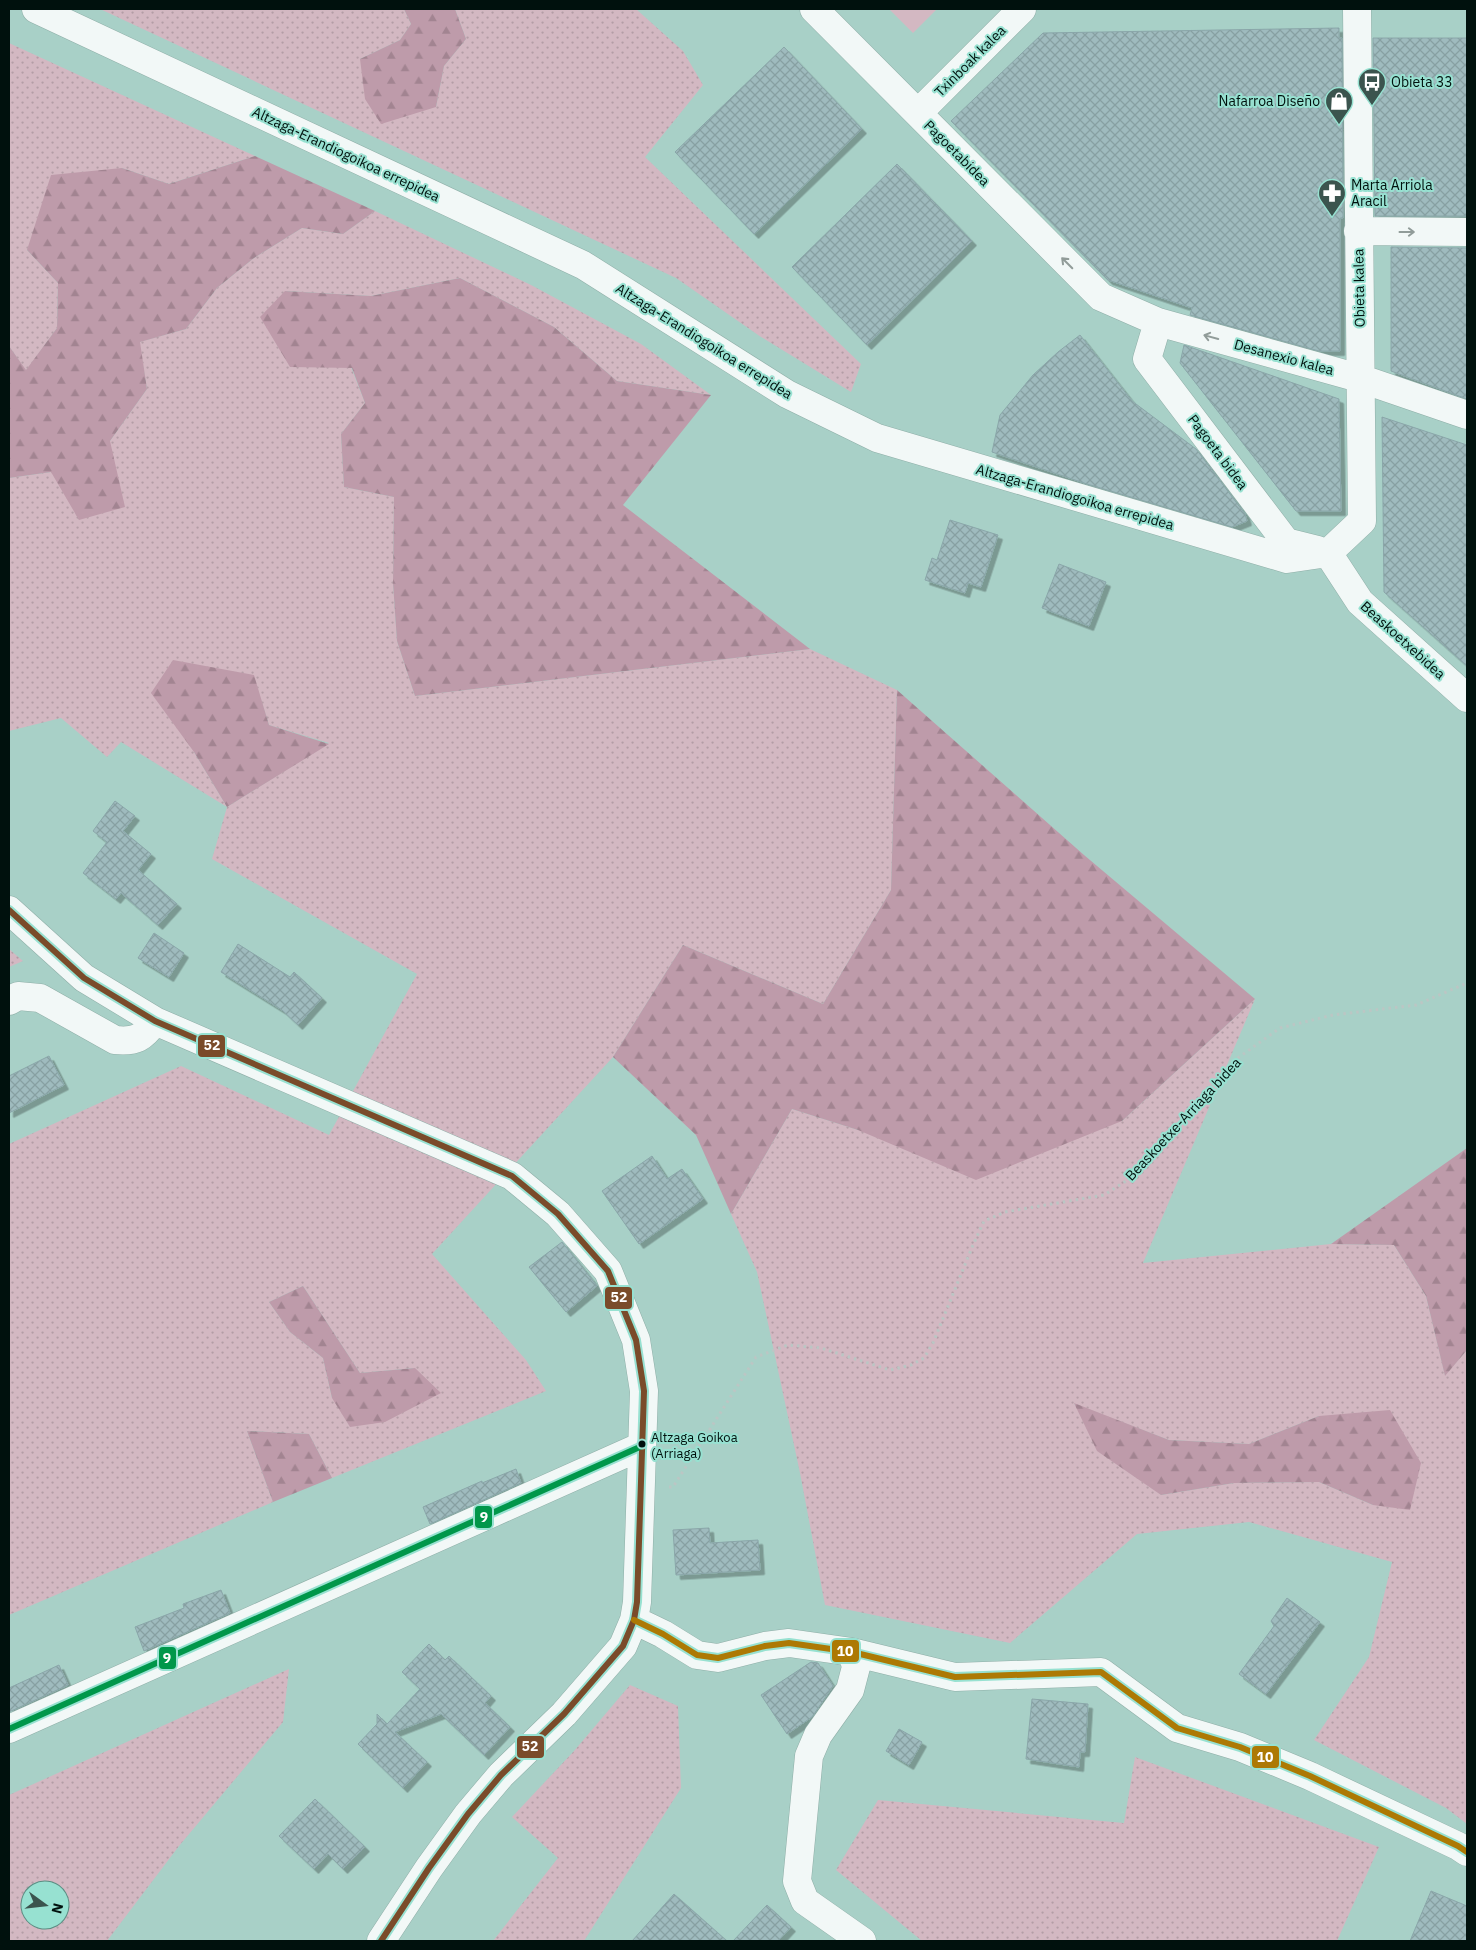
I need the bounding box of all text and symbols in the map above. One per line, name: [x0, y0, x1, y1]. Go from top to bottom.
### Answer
street label: Txinboak kalea: [930, 21, 1010, 101]
bus stop icon: Obieta 33: [1357, 67, 1387, 106]
place label: Obieta 33: [1391, 73, 1453, 91]
shop icon: Nafarroa Diseño: [1324, 86, 1354, 125]
place label: Nafarroa Diseño: [1219, 92, 1320, 110]
street label: Altzaga-Erandiogoikoa errepidea: [249, 103, 443, 206]
street label: Pagoetabidea: [920, 116, 994, 190]
place label: Marta Arriola Aracil: [1351, 176, 1433, 210]
pharmacy icon: Marta Arriola Aracil: [1317, 178, 1347, 217]
one-way arrow: [1398, 227, 1415, 237]
street label: Obieta kalea: [1349, 248, 1369, 327]
one-way arrow: [1060, 257, 1073, 269]
street label: Altzaga-Erandiogoikoa errepidea: [612, 279, 796, 403]
one-way arrow: [1204, 331, 1220, 341]
street label: Desanexio kalea: [1232, 335, 1336, 379]
street label: Pagoeta bidea: [1184, 411, 1252, 493]
street label: Altzaga-Erandiogoikoa errepidea: [974, 460, 1176, 534]
street label: Beaskoetxebidea: [1357, 597, 1450, 683]
line badge: 52: [197, 1034, 226, 1058]
text: 52: [204, 1036, 220, 1054]
street label: Beaskoetxe-Arriaga bidea: [1121, 1053, 1245, 1184]
line badge: 52: [604, 1286, 633, 1310]
text: 52: [611, 1288, 627, 1306]
place label: Altzaga Goikoa (Arriaga): [651, 1429, 738, 1462]
marker: Altzaga Goikoa (Arriaga): [637, 1439, 647, 1449]
line badge: 9: [474, 1505, 493, 1529]
text: 9: [480, 1508, 488, 1526]
line badge: 10: [831, 1639, 860, 1663]
text: 10: [837, 1642, 853, 1660]
line badge: 9: [158, 1646, 177, 1670]
text: 9: [163, 1649, 171, 1667]
line badge: 52: [516, 1735, 545, 1759]
text: 52: [522, 1737, 538, 1755]
line badge: 10: [1251, 1745, 1280, 1769]
text: 10: [1257, 1748, 1273, 1766]
north arrow: [20, 1880, 70, 1930]
text: N: [48, 1901, 68, 1916]

